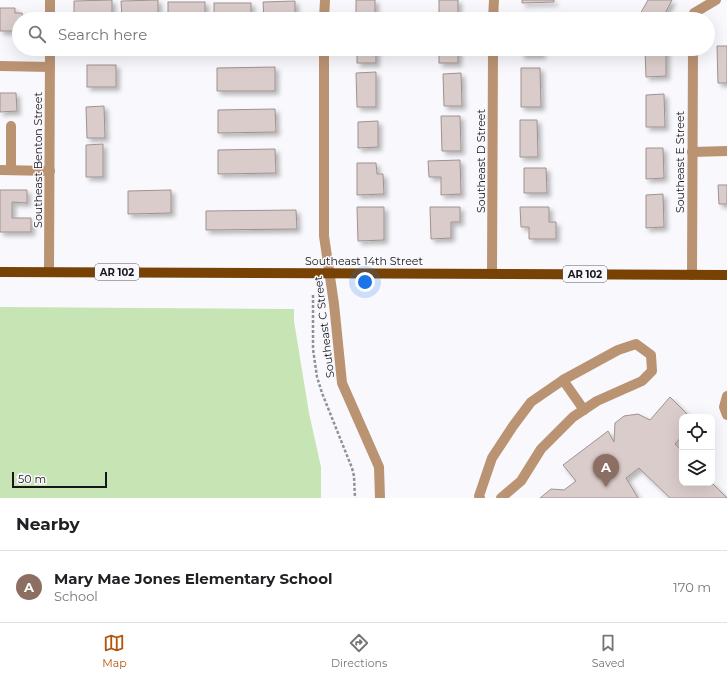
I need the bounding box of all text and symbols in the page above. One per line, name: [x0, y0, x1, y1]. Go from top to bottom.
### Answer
search box: [12, 12, 715, 56]
icon: search: [26, 23, 48, 45]
text: Search here: [58, 25, 147, 44]
street label: Southeast Benton Street: [31, 92, 45, 228]
street label: Southeast D Street: [474, 109, 488, 213]
street label: Southeast E Street: [673, 110, 687, 213]
street label: Southeast 14th Street: [305, 254, 423, 268]
road number: AR 102: [95, 264, 139, 280]
road number: AR 102: [563, 266, 607, 282]
your location: [355, 272, 375, 292]
street label: Southeast C Street: [311, 275, 337, 379]
map controls: [679, 414, 715, 486]
button: locate: [679, 414, 715, 450]
button: layers: [679, 450, 715, 486]
pin: A: [593, 454, 619, 487]
scale bar: [12, 470, 107, 489]
text: 50 m: [18, 472, 46, 486]
text: Nearby: [16, 514, 80, 534]
text: Mary Mae Jones Elementary School: [54, 569, 332, 588]
text: A: [24, 579, 34, 595]
text: 170 m: [673, 579, 711, 595]
text: School: [54, 588, 98, 604]
tab: Map: [102, 632, 127, 670]
tab: Directions: [331, 632, 387, 670]
tab: Saved: [592, 632, 625, 670]

